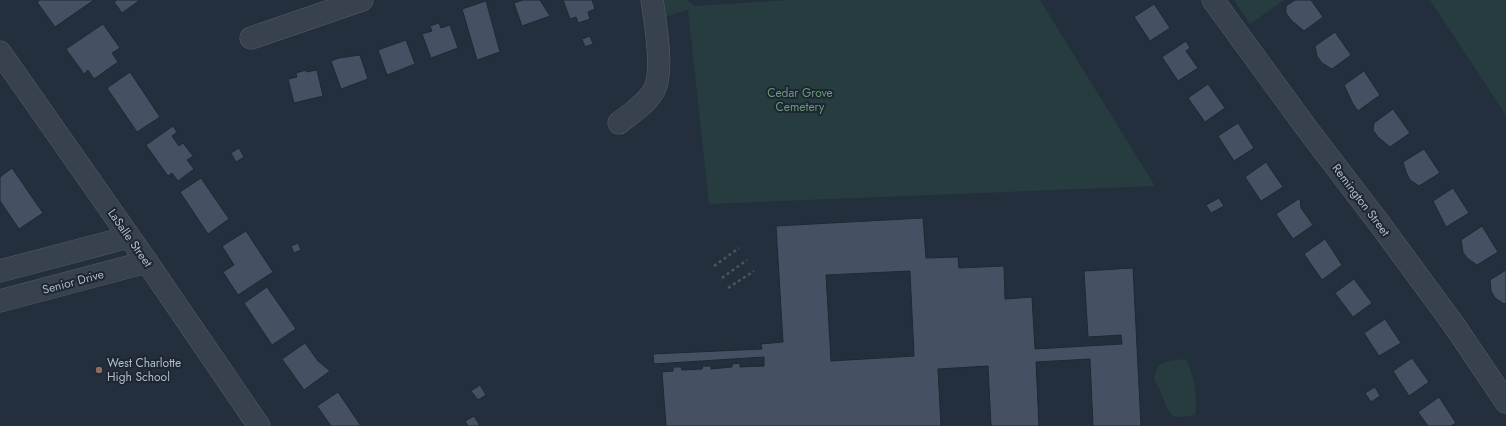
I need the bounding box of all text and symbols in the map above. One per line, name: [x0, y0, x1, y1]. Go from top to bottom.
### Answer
park label: Cedar Grove Cemetery: [767, 84, 833, 116]
street label: Remington Street: [1328, 160, 1394, 240]
street label: LaSalle Street: [103, 205, 157, 271]
street label: Senior Drive: [40, 265, 106, 299]
place label: West Charlotte High School: [107, 354, 181, 386]
marker: West Charlotte High School: [94, 365, 104, 375]

